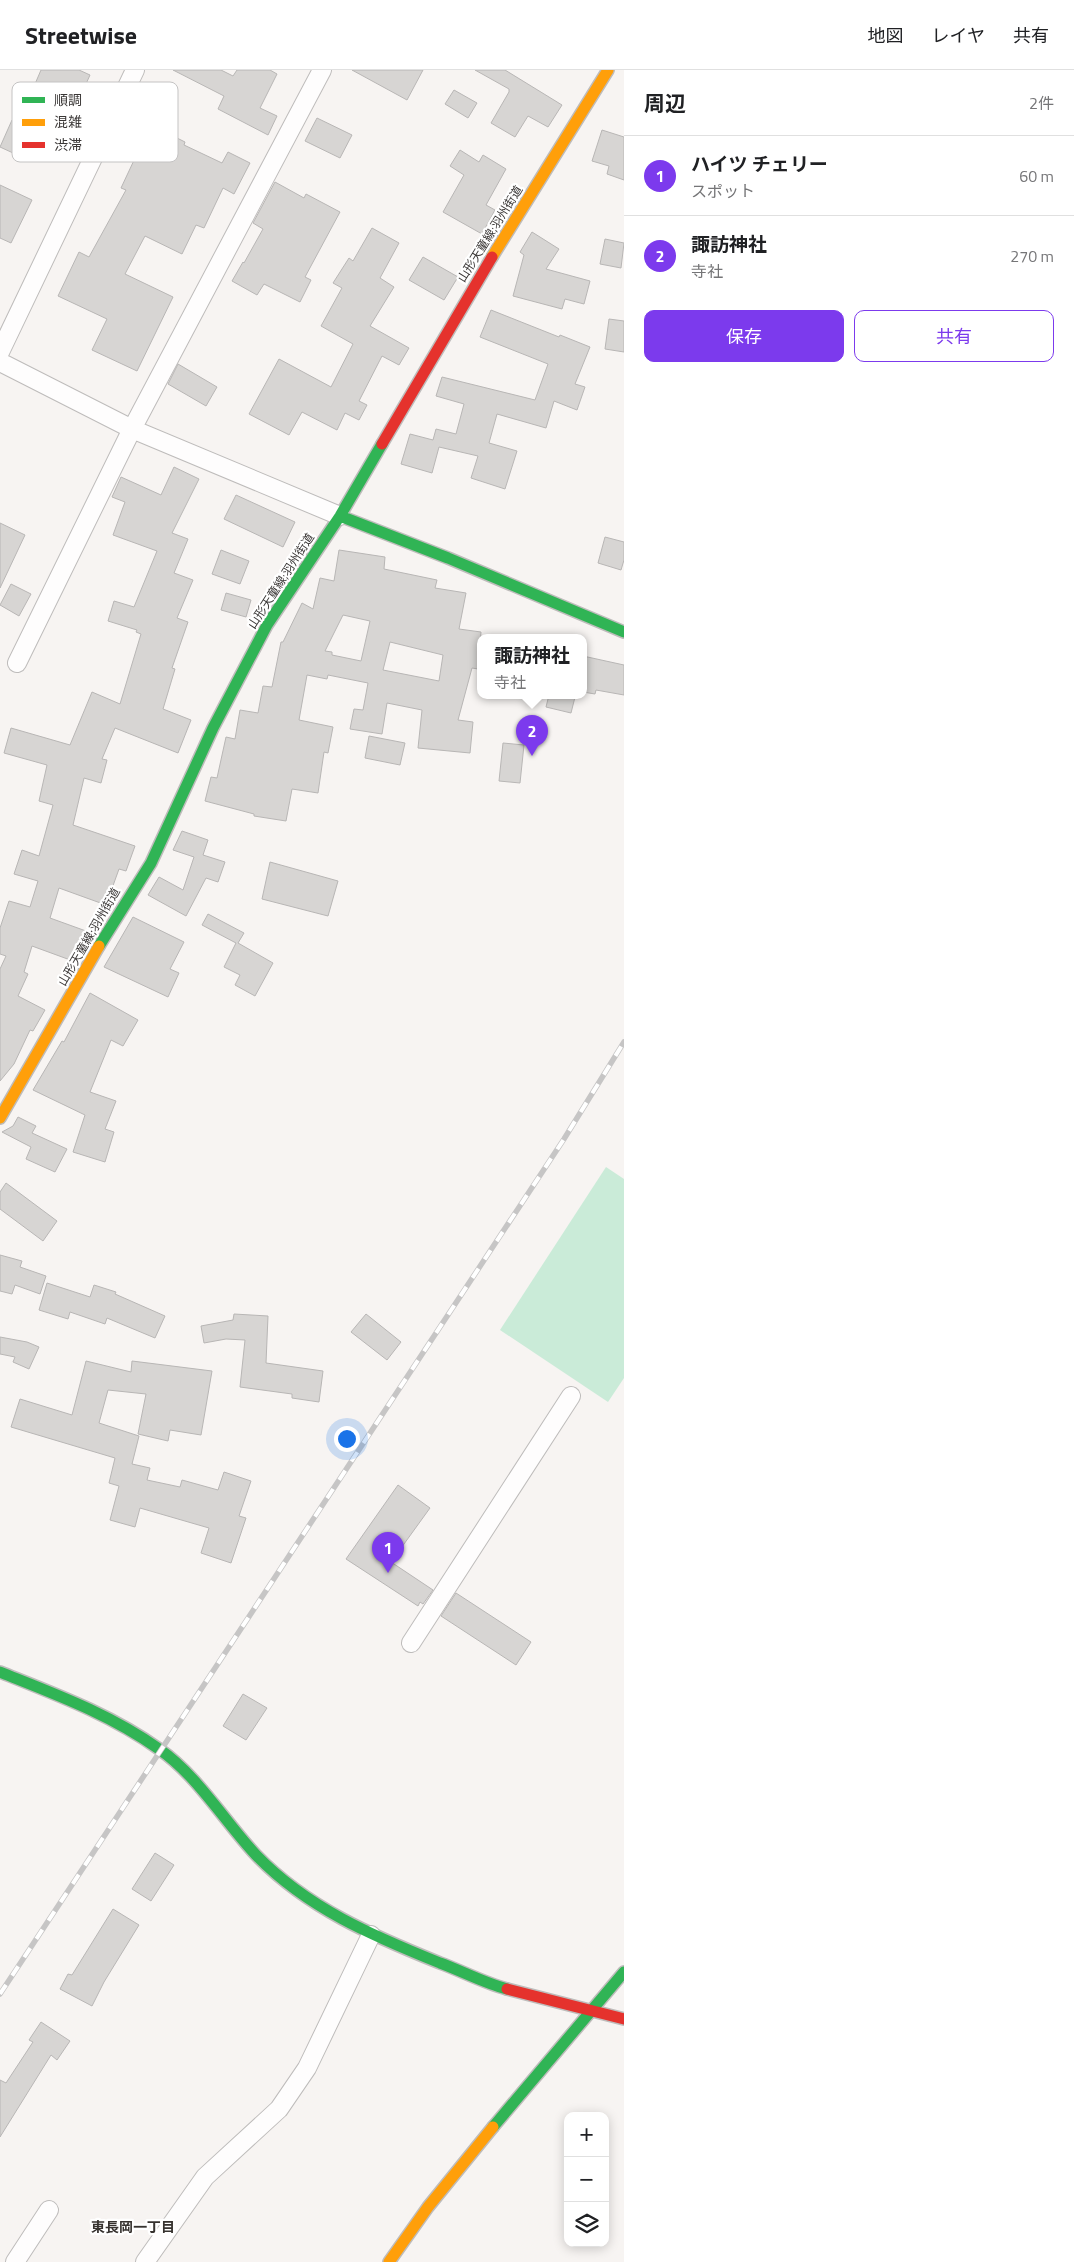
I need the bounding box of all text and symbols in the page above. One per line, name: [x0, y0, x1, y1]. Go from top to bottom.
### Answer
text: Streetwise: [25, 17, 137, 53]
text: 地図: [868, 22, 904, 49]
text: レイヤ: [932, 22, 985, 49]
text: 共有: [1013, 22, 1049, 49]
legend: [12, 82, 178, 162]
text: 周辺: [644, 87, 686, 119]
text: 順調: [54, 89, 82, 110]
text: 2件: [1029, 91, 1054, 115]
text: 混雑: [54, 111, 82, 132]
text: 渋滞: [54, 134, 82, 155]
text: ハイツ チェリー: [691, 149, 828, 178]
text: 1: [656, 164, 664, 188]
text: 60 m: [1019, 164, 1054, 188]
text: スポット: [691, 179, 755, 203]
street label: 山形天童線;羽州街道: [452, 182, 527, 286]
text: 諏訪神社: [691, 229, 767, 258]
text: 2: [656, 244, 664, 268]
text: 270 m: [1010, 244, 1054, 268]
text: 寺社: [691, 259, 723, 283]
button: 保存: [644, 310, 844, 362]
button: 共有: [854, 310, 1054, 362]
street label: 山形天童線;羽州街道: [242, 529, 319, 632]
popup: [477, 634, 587, 699]
text: 諏訪神社: [494, 640, 570, 669]
text: 寺社: [494, 670, 526, 694]
pin: 2: [516, 715, 548, 756]
street label: 山形天童線;羽州街道: [53, 884, 125, 990]
your location: [334, 1426, 360, 1452]
pin: 1: [372, 1532, 404, 1573]
map controls: [564, 2112, 609, 2247]
button: +: [564, 2112, 609, 2157]
button: −: [564, 2157, 609, 2202]
button: layers: [564, 2202, 609, 2247]
district label: 東長岡一丁目: [91, 2216, 175, 2237]

